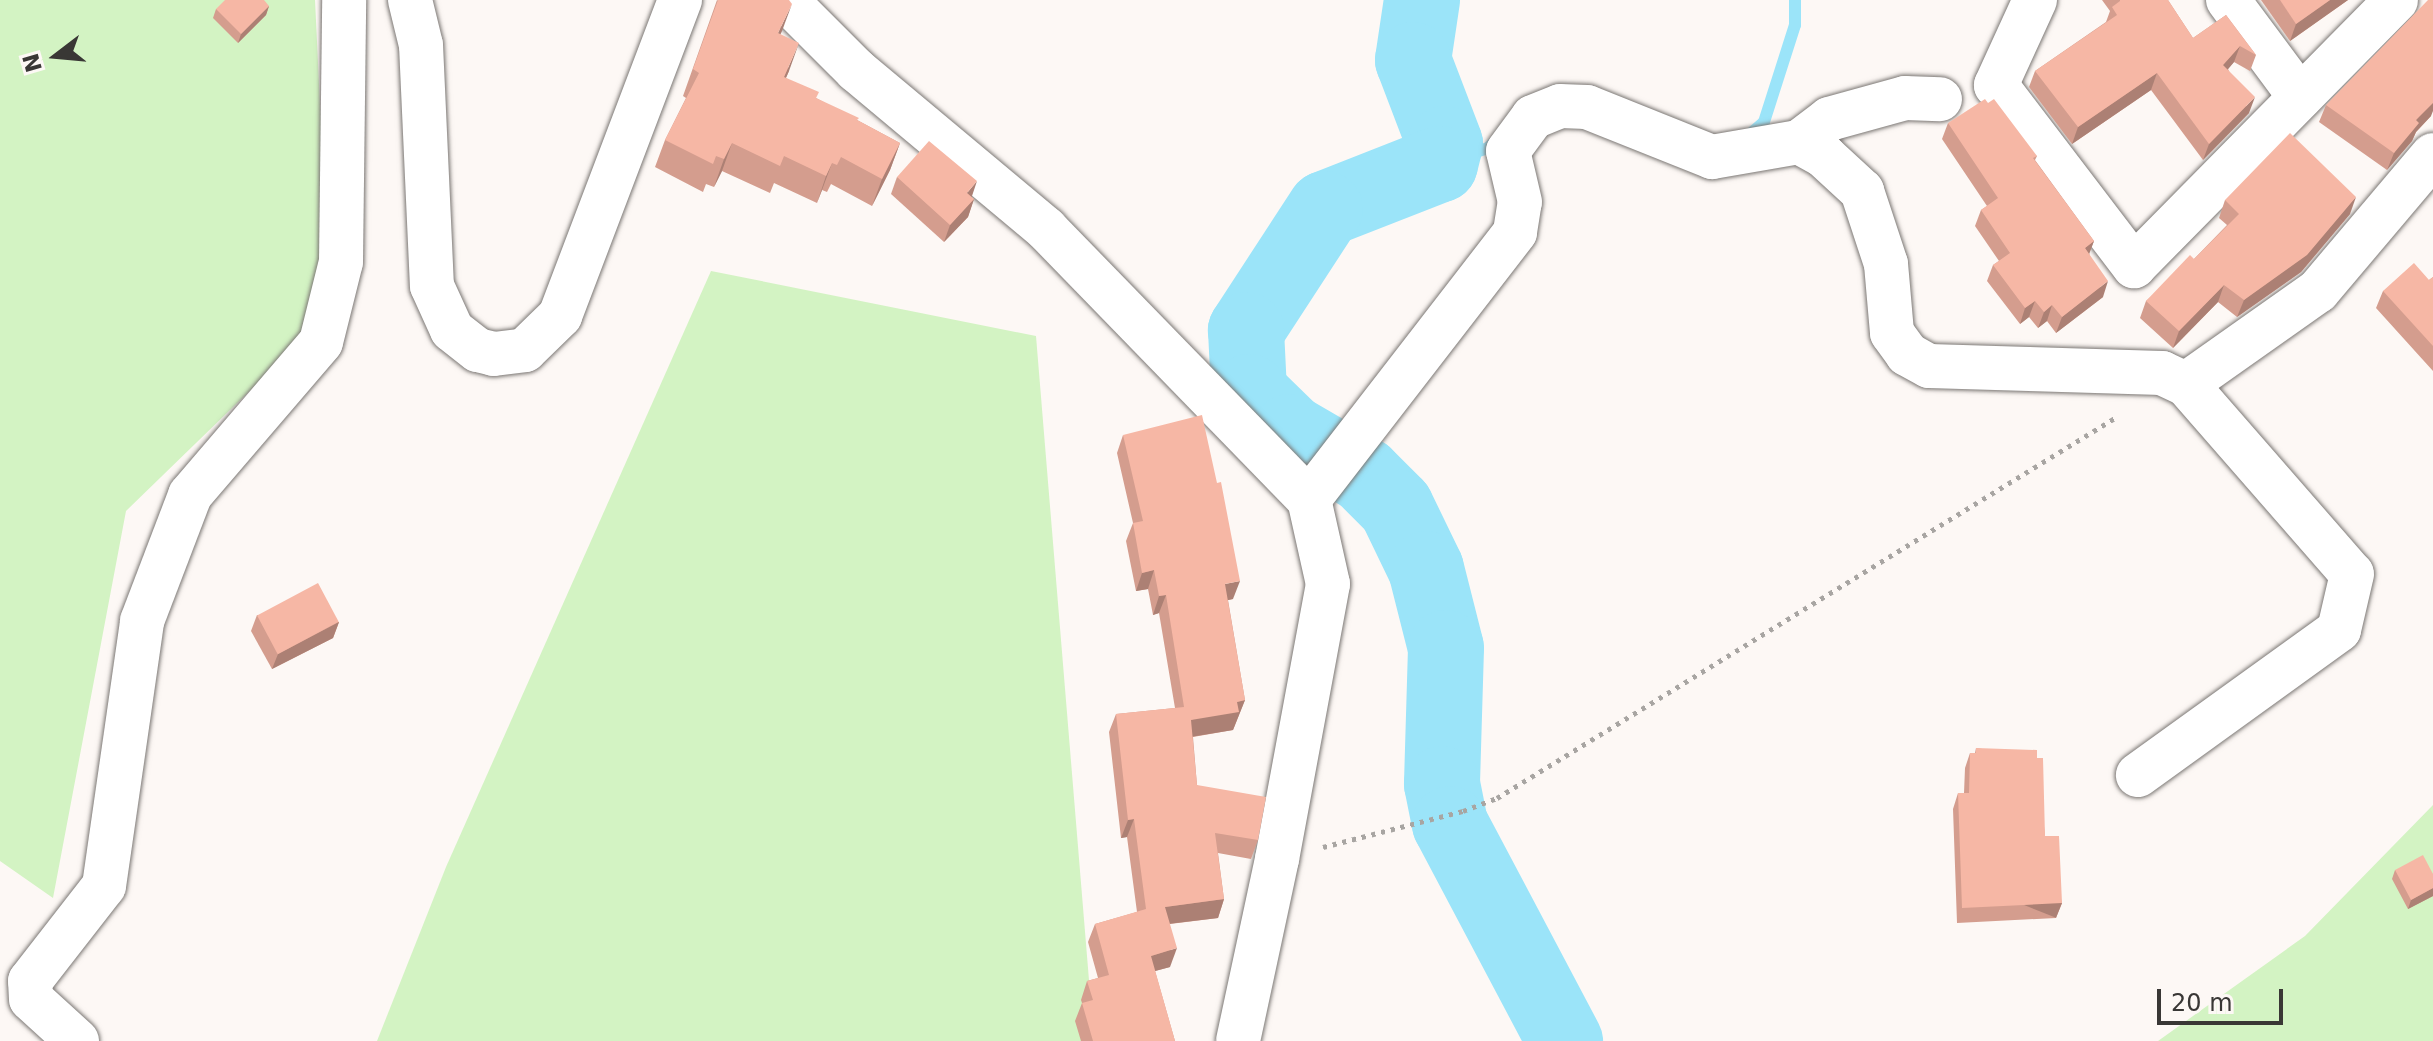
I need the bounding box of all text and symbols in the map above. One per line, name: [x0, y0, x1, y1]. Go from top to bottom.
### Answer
north arrow: [16, 16, 96, 96]
text: N: [18, 50, 47, 75]
scale bar: [2161, 973, 2287, 1023]
text: 20 m: [2171, 989, 2233, 1017]

